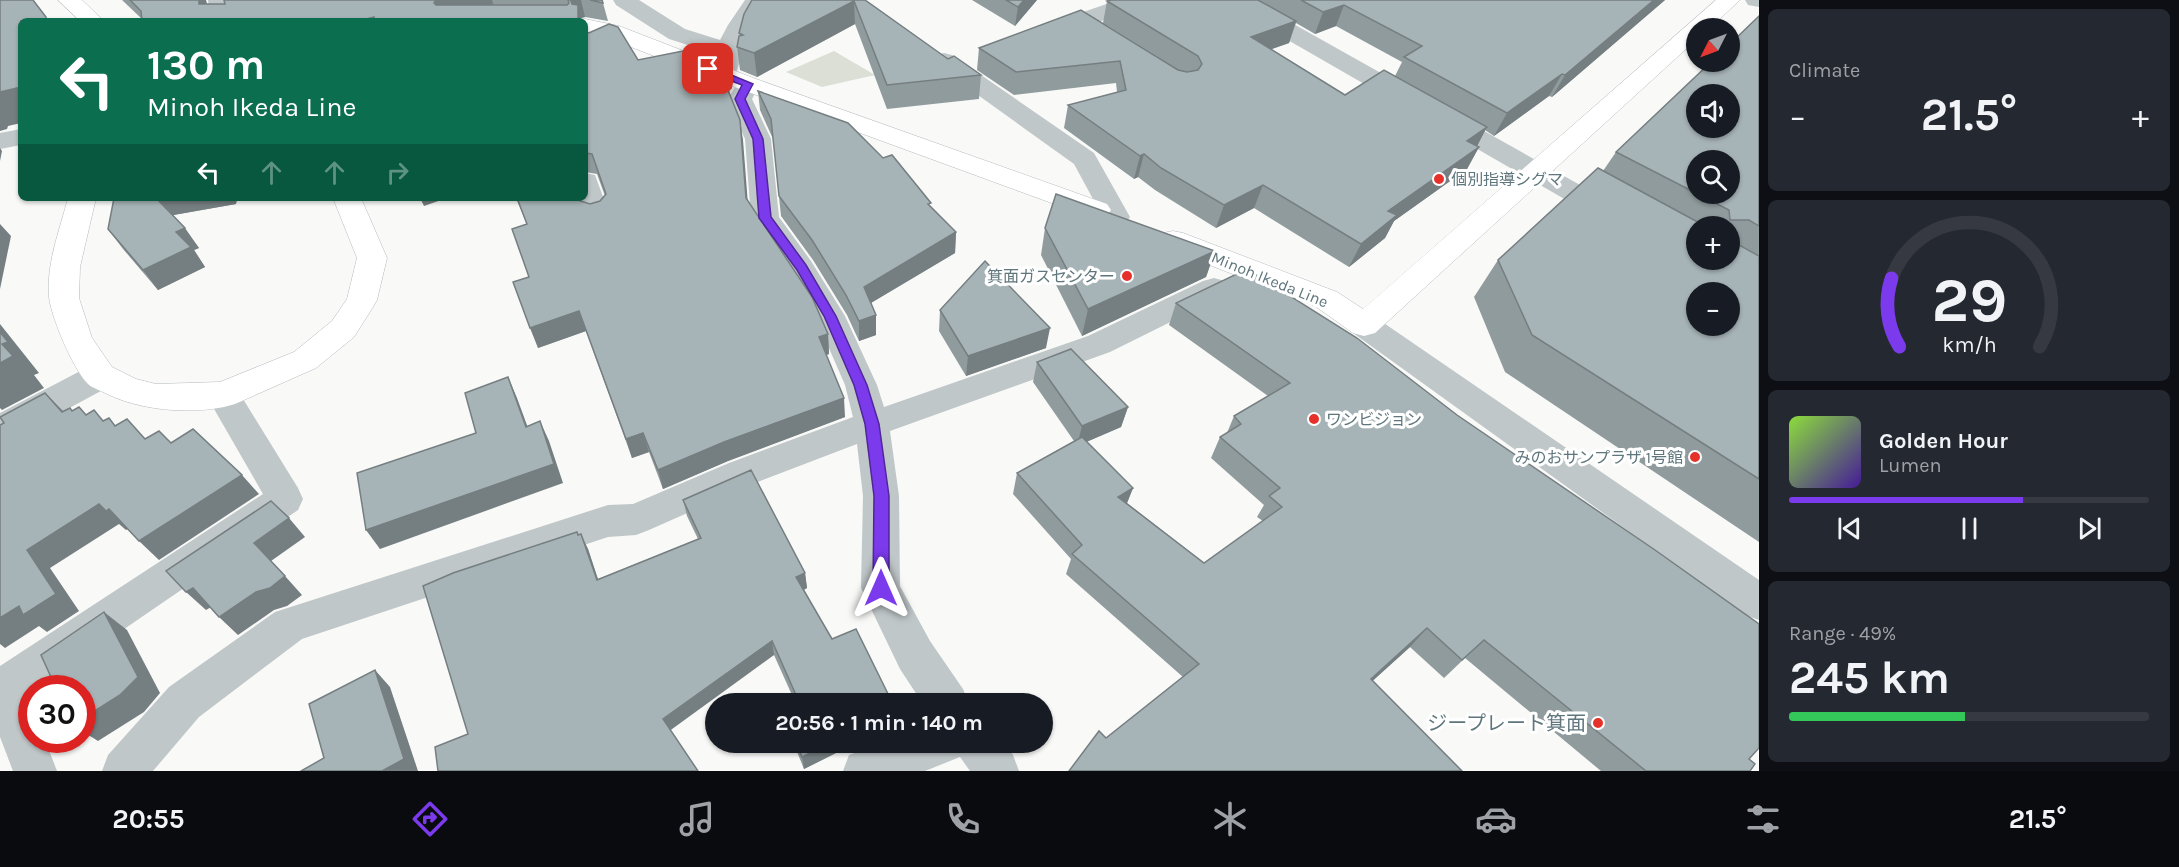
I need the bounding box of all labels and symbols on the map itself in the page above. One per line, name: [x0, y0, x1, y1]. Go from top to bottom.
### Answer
north arrow: [1686, 18, 1740, 72]
pin: [682, 43, 733, 94]
place label: 個別指導シグマ: [1451, 170, 1563, 189]
marker: 個別指導シグマ: [1432, 172, 1446, 186]
street label: Minoh Ikeda Line: [1209, 247, 1331, 312]
place label: 箕面ガスセンター: [987, 267, 1115, 286]
marker: 箕面ガスセンター: [1120, 269, 1134, 283]
place label: ワンビジョン: [1326, 410, 1422, 429]
marker: ワンビジョン: [1307, 412, 1321, 426]
place label: みのおサンプラザ 1号館: [1514, 448, 1683, 467]
marker: みのおサンプラザ 1号館: [1688, 450, 1702, 464]
position arrow: [849, 556, 913, 620]
speed limit sign: 30: [18, 675, 96, 753]
place label: ジープレート箕面: [1427, 712, 1586, 735]
marker: ジープレート箕面: [1591, 716, 1605, 730]

